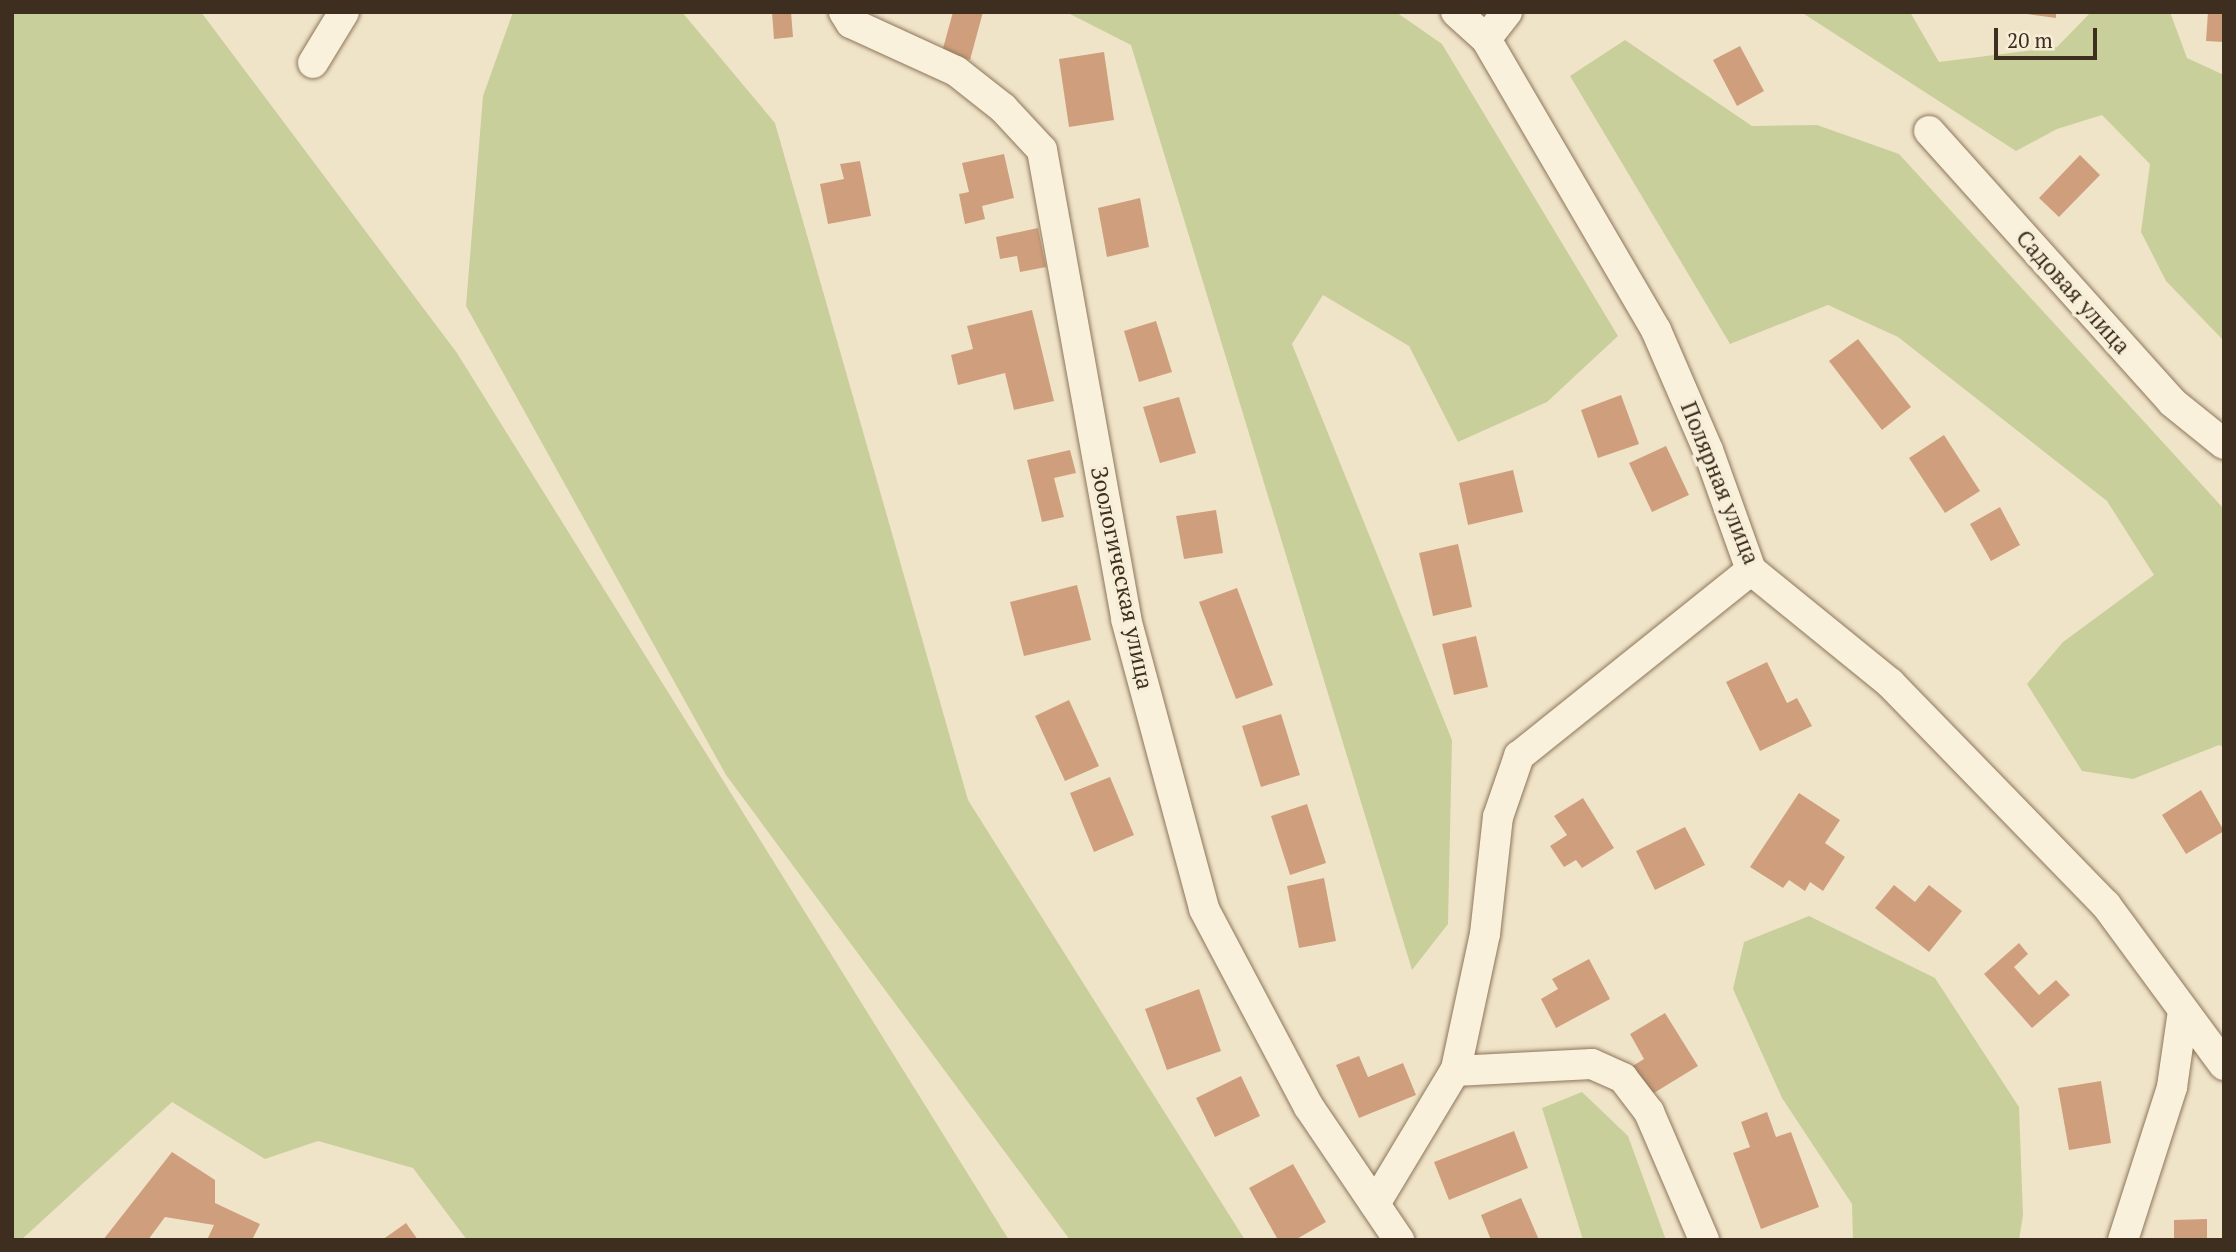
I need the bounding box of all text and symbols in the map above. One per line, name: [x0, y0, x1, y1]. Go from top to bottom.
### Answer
scale bar: [1998, 14, 2101, 58]
text: 20 m: [2007, 26, 2053, 54]
street label: Садовая улица: [2010, 224, 2136, 360]
street label: Полярная улица: [1675, 398, 1765, 568]
street label: Зоологическая улица: [1085, 464, 1159, 692]

